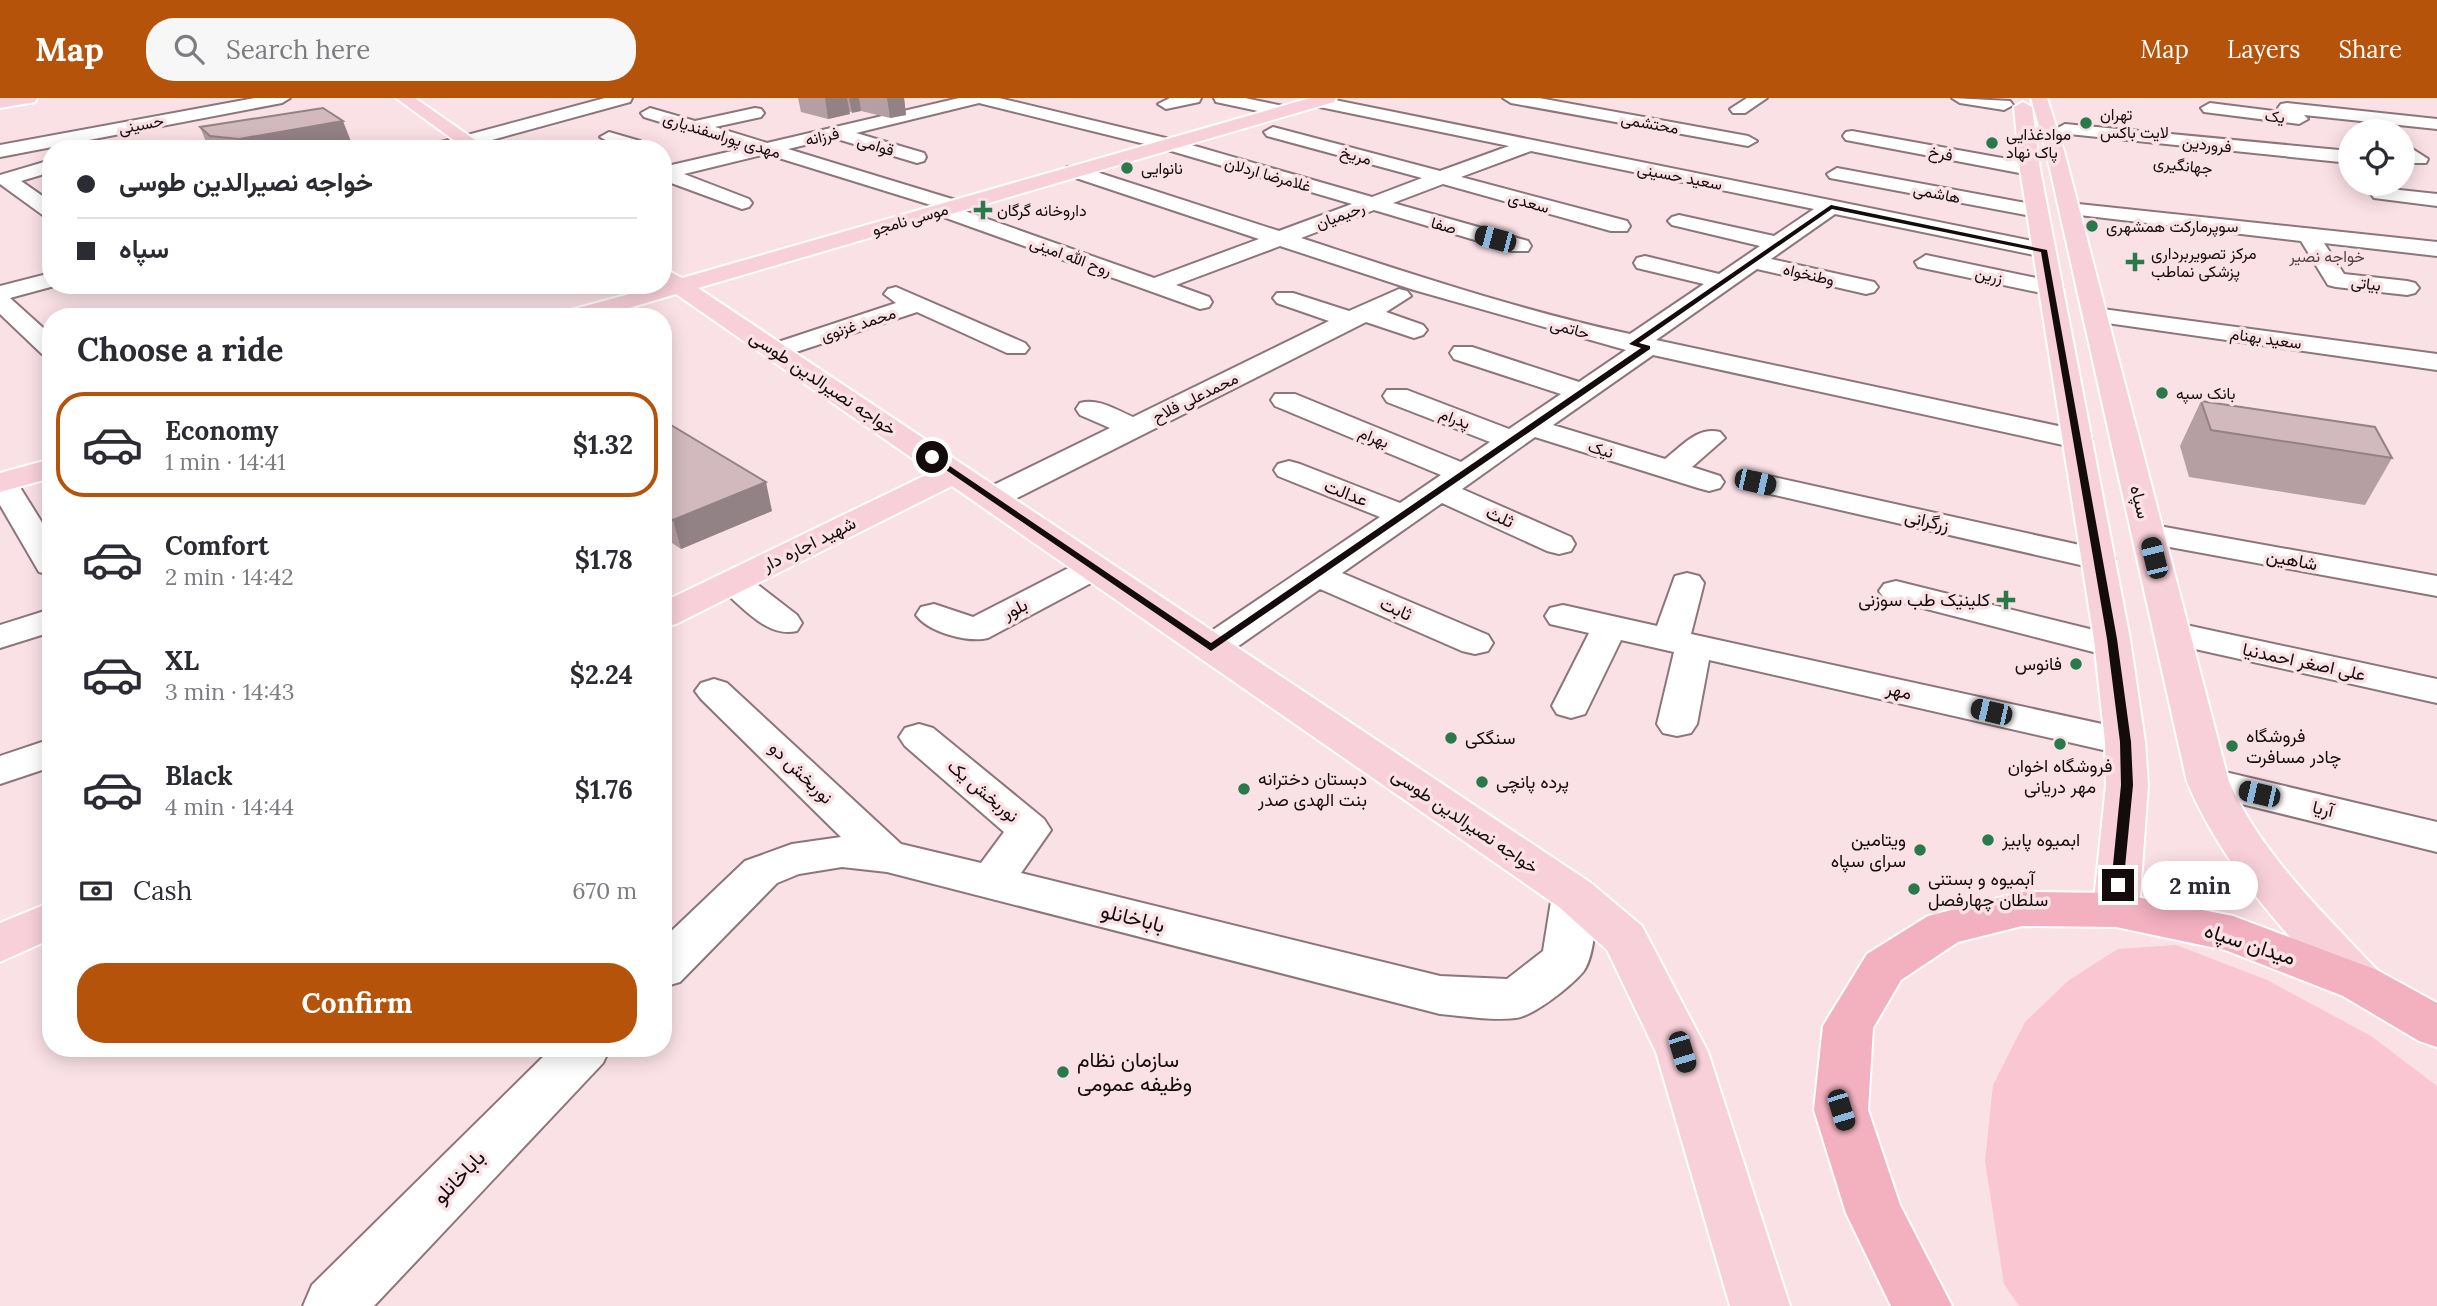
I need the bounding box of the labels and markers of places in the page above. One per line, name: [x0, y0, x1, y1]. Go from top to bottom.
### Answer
place label: تهران لایت باکس: [2100, 104, 2169, 143]
marker: تهران لایت باکس: [2078, 115, 2094, 131]
place label: موادغذایی پاک نهاد: [2006, 124, 2071, 164]
marker: موادغذایی پاک نهاد: [1984, 135, 2000, 151]
place label: نانوایی: [1141, 158, 1183, 179]
marker: نانوایی: [1119, 160, 1135, 176]
place label: داروخانه گرگان: [997, 200, 1087, 221]
marker: داروخانه گرگان: [975, 202, 991, 218]
place label: سوپرمارکت همشهری: [2106, 216, 2238, 238]
marker: سوپرمارکت همشهری: [2084, 218, 2100, 234]
place label: مرکز تصویربرداری پزشکی نماطب: [2151, 243, 2257, 283]
marker: مرکز تصویربرداری پزشکی نماطب: [2125, 252, 2145, 272]
place label: بانک سپه: [2176, 383, 2235, 405]
marker: بانک سپه: [2154, 385, 2170, 401]
place label: کلینیک طب سوزنی: [1858, 588, 1990, 611]
marker: کلینیک طب سوزنی: [1996, 590, 2016, 610]
place label: فانوس: [2015, 652, 2062, 675]
marker: فانوس: [2068, 656, 2084, 672]
place label: فروشگاه چادر مسافرت: [2246, 724, 2341, 769]
place label: سنگکی: [1465, 726, 1515, 749]
marker: سنگکی: [1443, 730, 1459, 746]
marker: فروشگاه اخوان مهر دریانی: [2052, 736, 2068, 752]
marker: فروشگاه چادر مسافرت: [2224, 738, 2240, 754]
place label: فروشگاه اخوان مهر دریانی: [2008, 754, 2112, 798]
place label: دبستان دخترانه بنت الهدی صدر: [1257, 767, 1367, 811]
place label: پرده پانچی: [1496, 770, 1569, 794]
marker: پرده پانچی: [1474, 774, 1490, 790]
marker: دبستان دخترانه بنت الهدی صدر: [1236, 781, 1252, 797]
place label: ویتامین سرای سپاه: [1831, 828, 1906, 873]
place label: ابمیوه پابیز: [2001, 828, 2080, 852]
marker: ابمیوه پابیز: [1980, 832, 1996, 848]
marker: ویتامین سرای سپاه: [1912, 842, 1928, 858]
place label: آبمیوه و بستنی سلطان چهارفصل: [1928, 867, 2048, 912]
marker: آبمیوه و بستنی سلطان چهارفصل: [1906, 881, 1922, 897]
place label: سازمان نظام وظیفه عمومی: [1077, 1046, 1192, 1097]
marker: سازمان نظام وظیفه عمومی: [1055, 1064, 1071, 1080]

